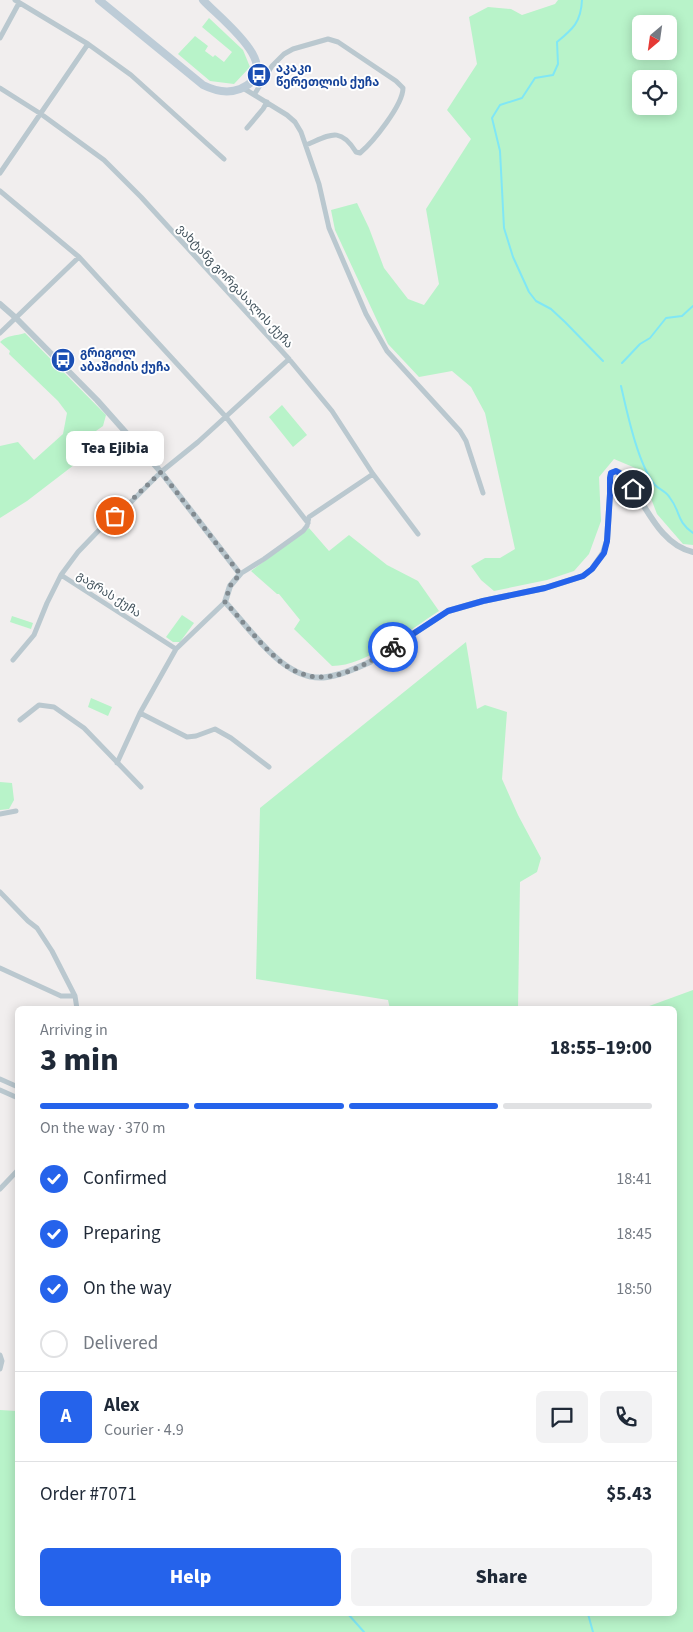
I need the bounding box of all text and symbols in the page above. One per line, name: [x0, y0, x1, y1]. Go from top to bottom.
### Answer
north arrow: [632, 15, 678, 60]
map controls: [632, 15, 677, 115]
place label: აკაკი წერეთლის ქუჩა: [276, 60, 379, 91]
bus stop icon: აკაკი წერეთლის ქუჩა: [246, 62, 272, 88]
button: locate: [632, 70, 677, 115]
street label: ვახტანგ გორგასალის ქუჩა: [172, 221, 297, 352]
place label: გრიგოლ აბაშიძის ქუჩა: [80, 345, 170, 376]
bus stop icon: გრიგოლ აბაშიძის ქუჩა: [50, 347, 76, 373]
callout: Tea Ejibia: [66, 431, 164, 466]
text: Tea Ejibia: [81, 437, 149, 459]
pin: [612, 468, 654, 510]
icon: home: [619, 475, 647, 503]
pin: [94, 495, 136, 537]
icon: bag: [101, 502, 129, 530]
street label: გაგრას ქუჩა: [73, 567, 144, 622]
courier: [368, 622, 418, 672]
icon: bike: [379, 633, 407, 661]
text: Arriving in: [40, 1019, 108, 1041]
text: 18:55–19:00: [550, 1035, 652, 1062]
text: 3 min: [40, 1037, 119, 1083]
text: On the way · 370 m: [40, 1117, 165, 1139]
icon: check: [40, 1165, 68, 1193]
text: Confirmed: [83, 1165, 167, 1192]
text: 18:41: [616, 1168, 652, 1190]
icon: check: [40, 1220, 68, 1248]
text: Preparing: [83, 1220, 161, 1247]
text: 18:45: [616, 1223, 652, 1245]
icon: check: [40, 1275, 68, 1303]
text: On the way: [83, 1275, 172, 1302]
text: 18:50: [616, 1278, 652, 1300]
text: Delivered: [83, 1330, 158, 1357]
button: chat: [536, 1391, 588, 1443]
button: phone: [600, 1391, 652, 1443]
text: Alex: [104, 1392, 140, 1419]
text: A: [61, 1403, 71, 1430]
text: Courier · 4.9: [104, 1419, 184, 1441]
text: Order #7071: [40, 1481, 137, 1508]
text: $5.43: [606, 1481, 652, 1508]
button: Help: [40, 1548, 341, 1606]
button: Share: [351, 1548, 652, 1606]

